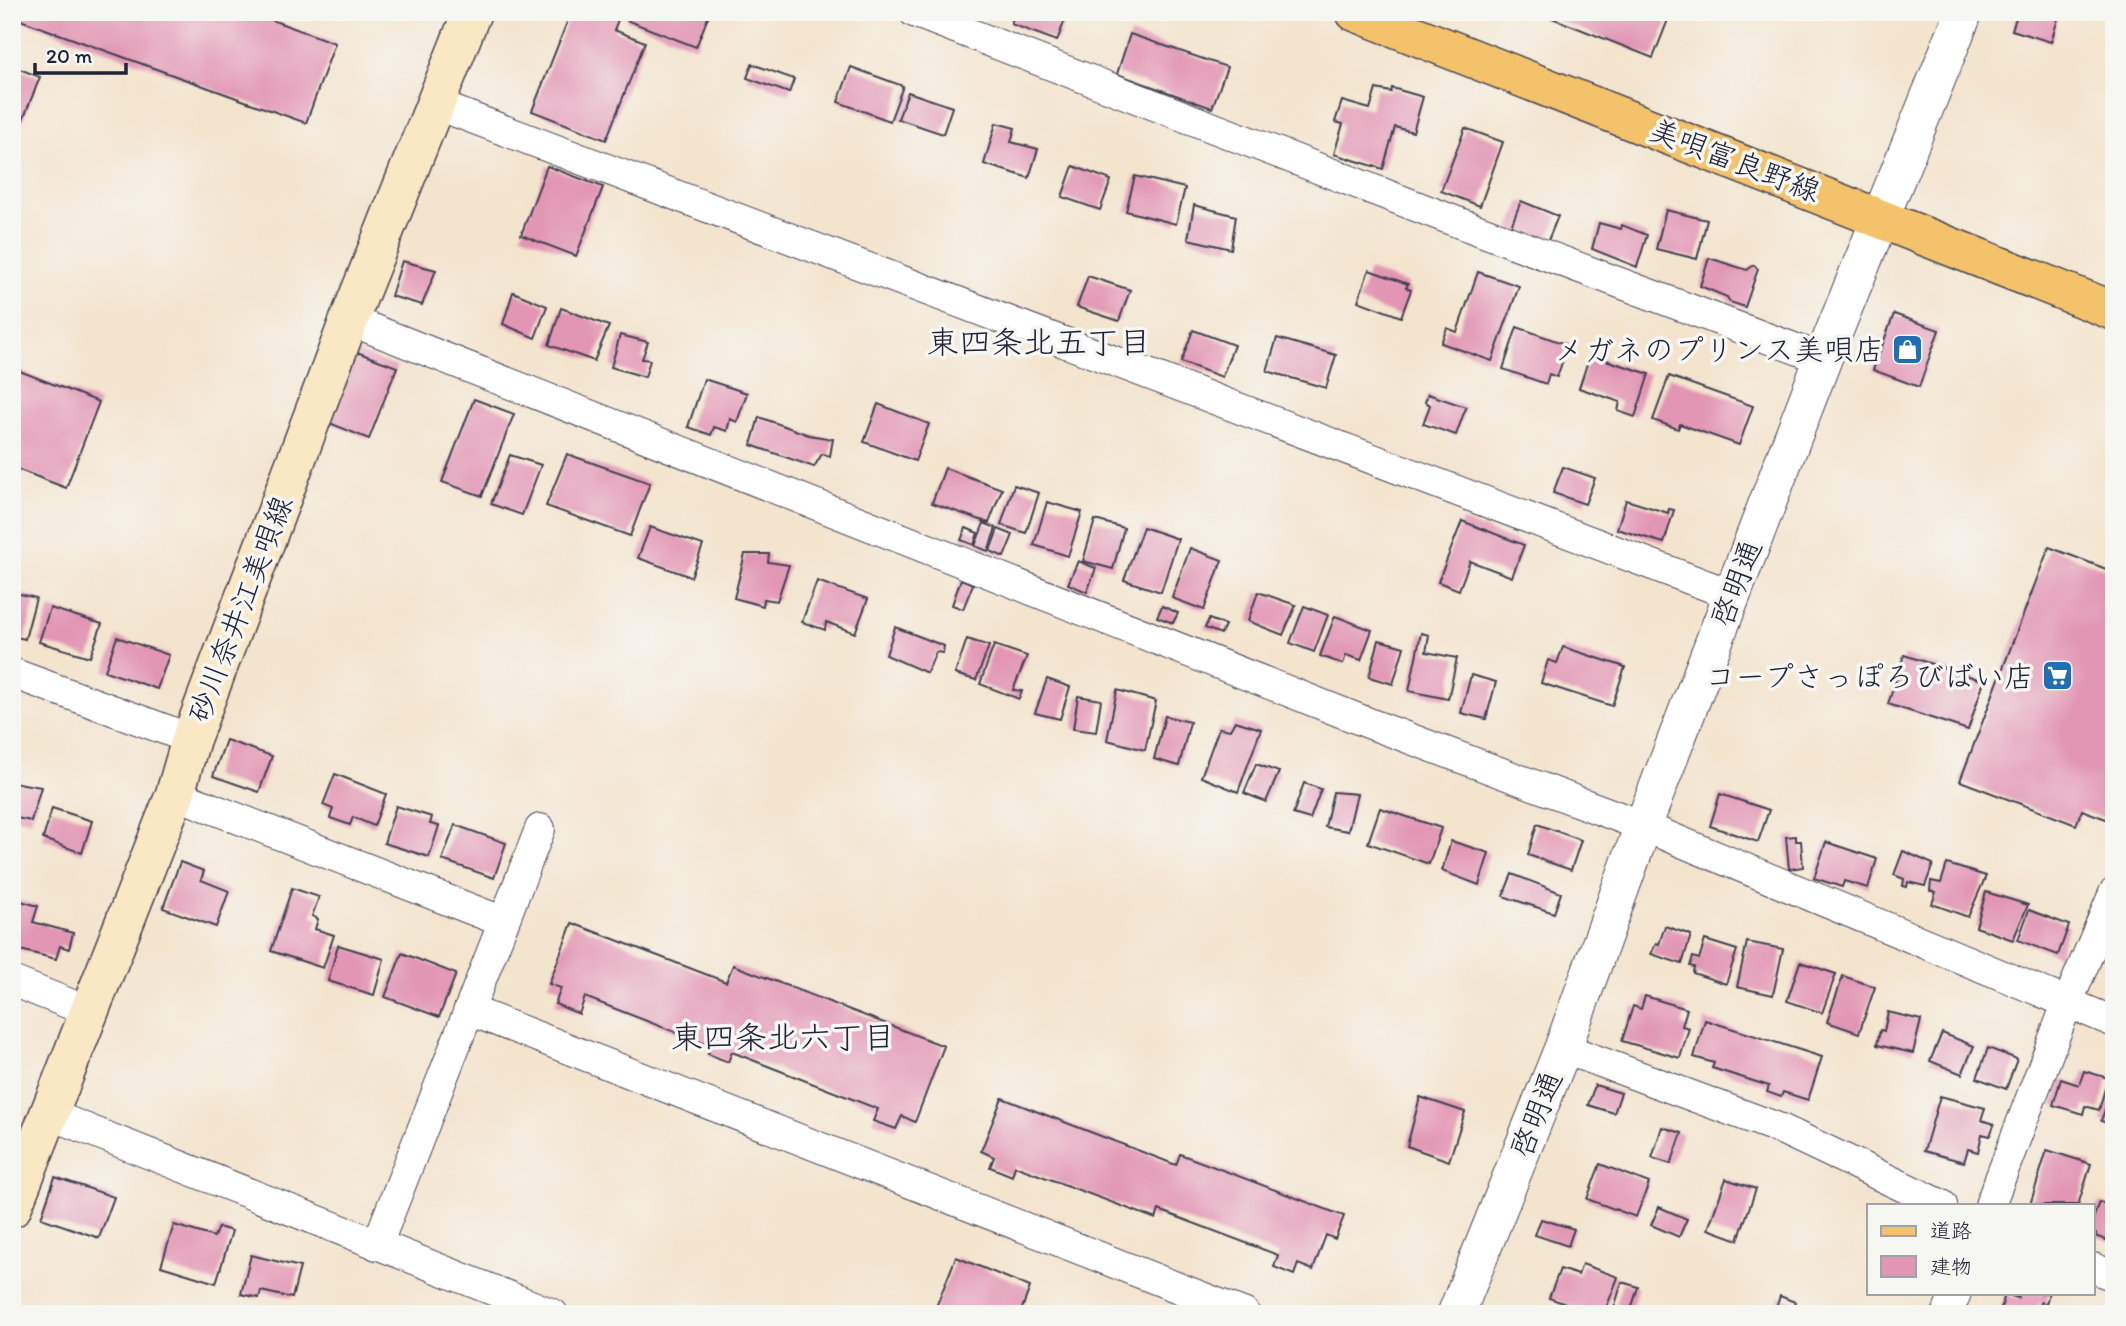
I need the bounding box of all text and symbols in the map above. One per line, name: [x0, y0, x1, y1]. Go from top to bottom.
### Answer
scale bar: [35, 32, 126, 76]
text: 20 m: [46, 43, 93, 68]
street label: 美唄富良野線: [1644, 110, 1826, 210]
district label: 東四条北五丁目: [927, 323, 1151, 361]
place label: メガネのプリンス美唄店: [1554, 331, 1884, 368]
shop icon: メガネのプリンス美唄店: [1890, 332, 1924, 366]
street label: 砂川奈井江美唄線: [180, 490, 300, 728]
street label: 啓明通: [1703, 534, 1769, 632]
place label: コープさっぽろびばい店: [1705, 658, 2034, 695]
supermarket icon: コープさっぽろびばい店: [2040, 659, 2074, 693]
district label: 東四条北六丁目: [671, 1018, 895, 1056]
street label: 啓明通: [1502, 1065, 1570, 1163]
legend: [1867, 1204, 2094, 1294]
text: 道路: [1930, 1218, 1972, 1243]
text: 建物: [1930, 1254, 1972, 1279]

